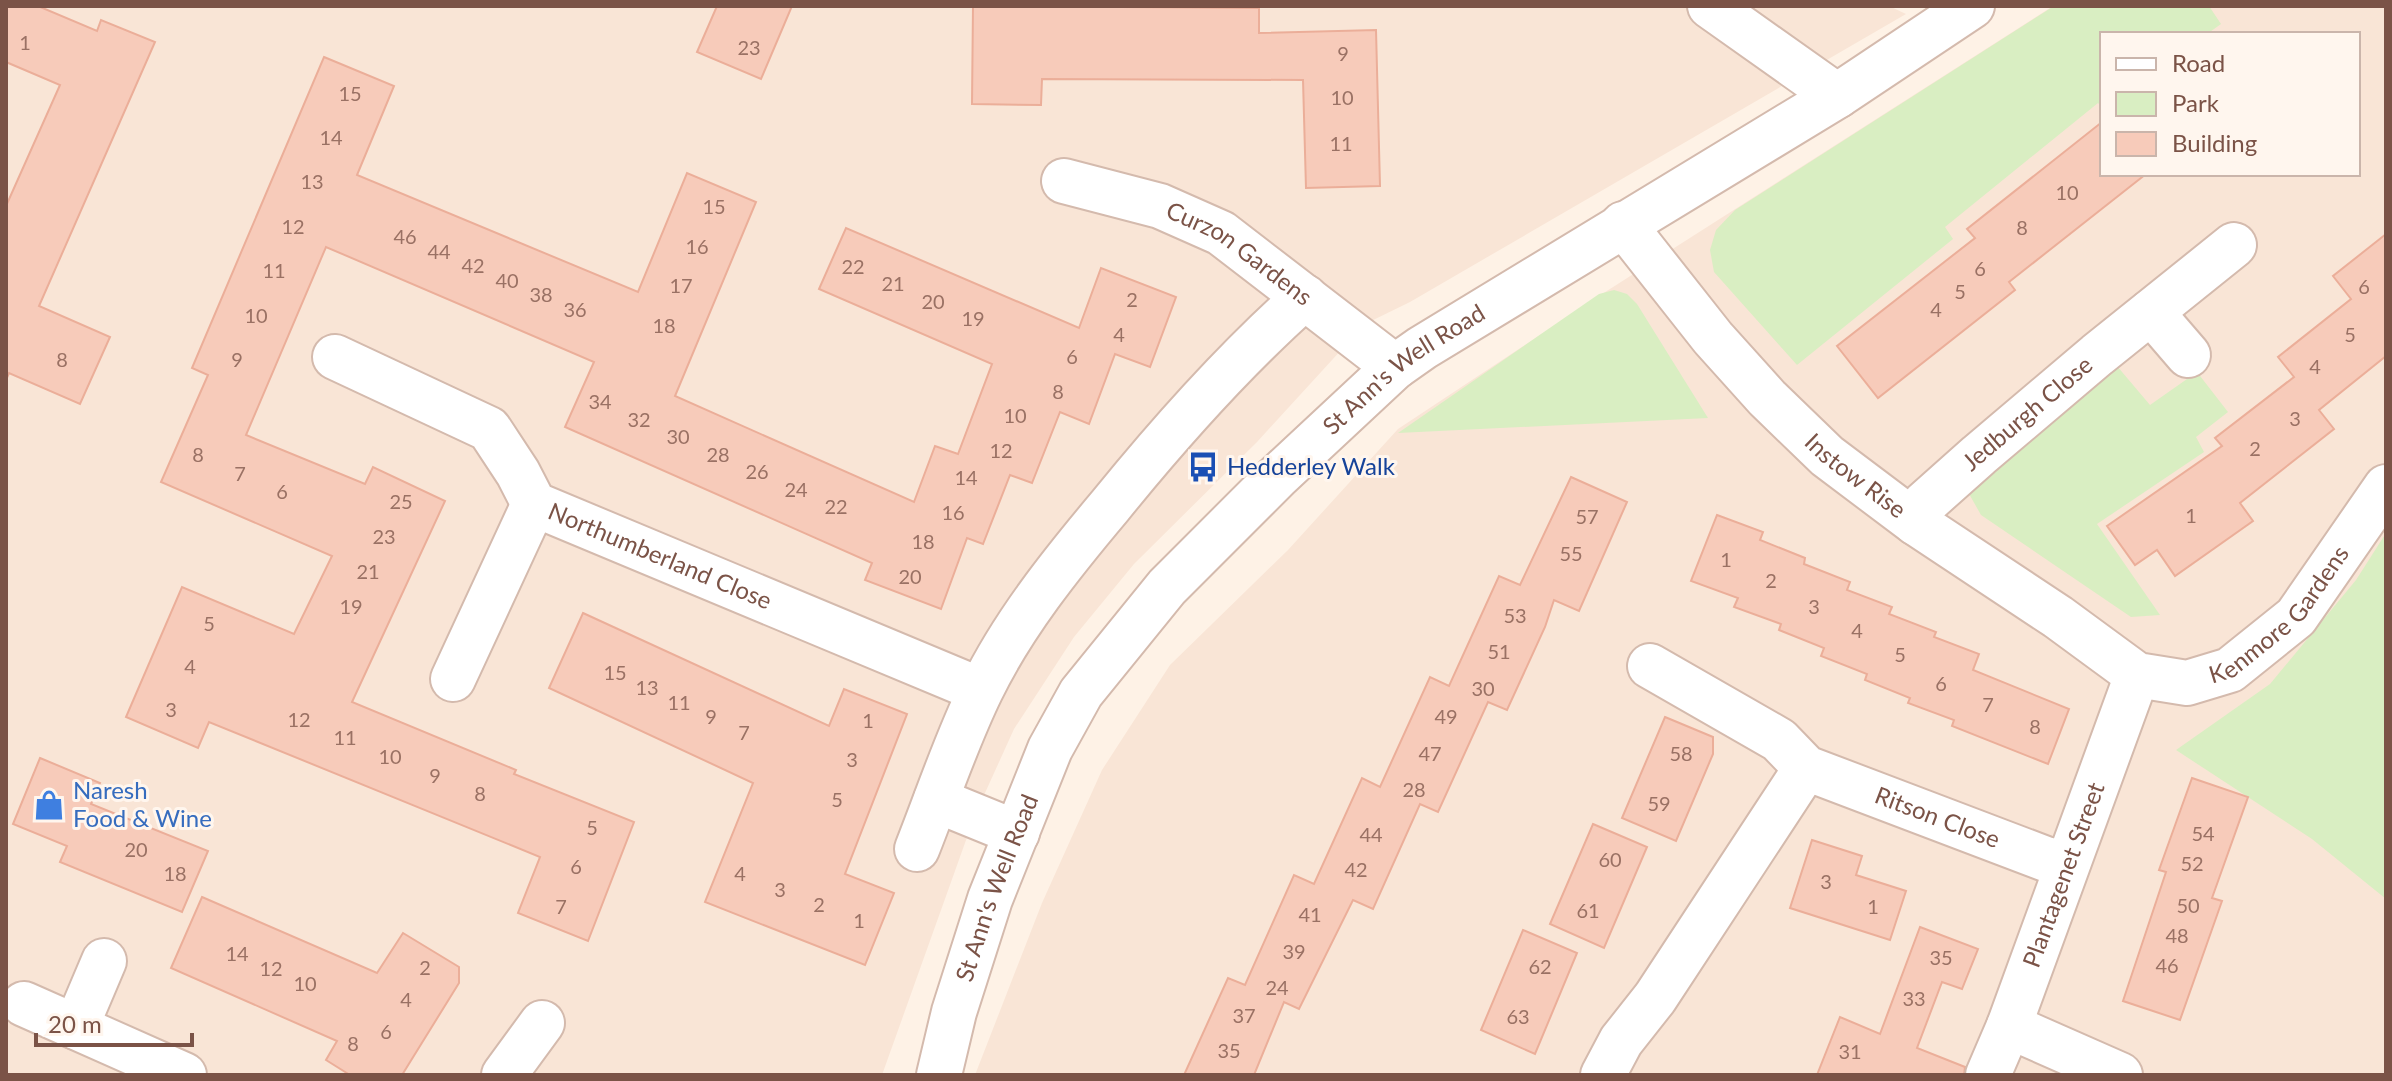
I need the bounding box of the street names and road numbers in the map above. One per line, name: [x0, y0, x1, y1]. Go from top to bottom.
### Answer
street label: Curzon Gardens: [1162, 195, 1319, 311]
street label: St Ann's Well Road: [1316, 297, 1490, 440]
street label: Jedburgh Close: [1956, 349, 2098, 476]
street label: Instow Rise: [1799, 427, 1912, 523]
street label: Northumberland Close: [544, 496, 777, 615]
street label: Kenmore Gardens: [2205, 539, 2354, 689]
street label: Plantagenet Street: [2016, 778, 2110, 971]
street label: Ritson Close: [1871, 780, 2004, 853]
street label: St Ann's Well Road: [949, 790, 1043, 985]

